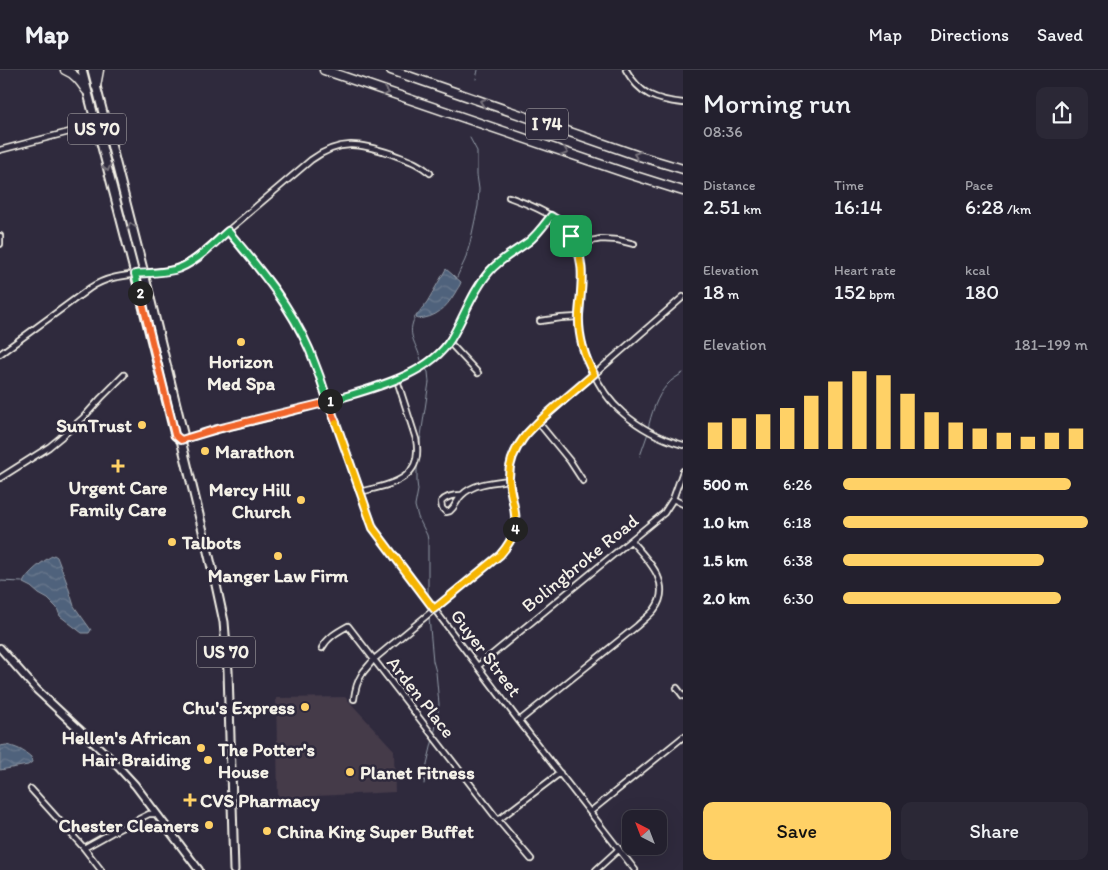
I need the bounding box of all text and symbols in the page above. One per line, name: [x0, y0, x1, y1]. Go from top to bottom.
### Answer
text: Map: [25, 20, 69, 49]
text: Map: [869, 24, 902, 46]
text: Directions: [930, 24, 1009, 46]
text: Saved: [1037, 24, 1083, 46]
one-way arrow: [382, 86, 390, 96]
text: Morning run: [703, 86, 851, 120]
button: share: [1036, 87, 1088, 139]
one-way arrow: [479, 98, 488, 108]
road number: I 74: [526, 109, 568, 140]
road number: US 70: [68, 114, 126, 144]
text: 08:36: [703, 122, 743, 141]
one-way arrow: [561, 146, 569, 156]
one-way arrow: [633, 150, 641, 160]
one-way arrow: [101, 164, 112, 172]
text: Distance: [703, 177, 755, 194]
text: Time: [834, 177, 864, 194]
text: Pace: [965, 177, 993, 194]
text: 2.51: [703, 194, 740, 219]
text: 16:14: [834, 194, 882, 219]
text: 6:28: [965, 194, 1004, 219]
text: km: [740, 201, 762, 218]
text: /km: [1004, 201, 1031, 218]
pin: [550, 215, 592, 257]
icon: arrive: [557, 222, 585, 250]
one-way arrow: [127, 223, 137, 231]
text: Elevation: [703, 262, 759, 279]
text: Heart rate: [834, 262, 896, 279]
text: kcal: [965, 262, 990, 279]
text: 18: [703, 279, 724, 304]
text: 152: [834, 279, 866, 304]
text: 180: [965, 279, 999, 304]
pin: 2: [128, 280, 152, 306]
text: 2: [137, 285, 144, 302]
text: m: [724, 286, 739, 303]
text: bpm: [866, 286, 895, 303]
text: Elevation: [703, 335, 767, 354]
text: 181–199 m: [1014, 335, 1088, 354]
marker: Horizon Med Spa: [235, 336, 247, 348]
place label: Horizon Med Spa: [207, 350, 276, 395]
pin: 1: [318, 388, 342, 414]
text: 1: [327, 393, 334, 410]
place label: SunTrust: [56, 414, 132, 437]
marker: SunTrust: [136, 419, 148, 431]
place label: Marathon: [215, 440, 295, 463]
marker: Marathon: [199, 445, 211, 457]
marker: Urgent Care Family Care: [111, 459, 125, 473]
text: 500 m: [703, 475, 748, 494]
text: 6:26: [783, 475, 812, 494]
place label: Urgent Care Family Care: [69, 476, 167, 521]
place label: Mercy Hill Church: [209, 478, 292, 523]
marker: Mercy Hill Church: [295, 494, 307, 506]
street label: Bolingbroke Road: [517, 509, 643, 617]
text: 1.0 km: [703, 513, 749, 532]
text: 6:18: [783, 513, 812, 532]
pin: 4: [502, 516, 528, 542]
text: 4: [511, 521, 520, 538]
place label: Talbots: [181, 531, 242, 554]
marker: Talbots: [166, 536, 178, 548]
marker: Manger Law Firm: [272, 550, 284, 562]
text: 1.5 km: [703, 551, 748, 570]
text: 6:38: [783, 551, 813, 570]
place label: Manger Law Firm: [208, 564, 348, 587]
text: 2.0 km: [703, 589, 750, 608]
text: 6:30: [783, 589, 814, 608]
street label: Guyer Street: [446, 605, 526, 701]
road number: US 70: [197, 636, 255, 668]
street label: Arden Place: [382, 652, 460, 742]
place label: Chu's Express: [183, 696, 296, 719]
marker: Chu's Express: [299, 701, 311, 713]
place label: Hellen's African Hair Braiding: [62, 726, 192, 771]
place label: The Potter's House: [217, 738, 316, 783]
marker: Hellen's African Hair Braiding: [195, 742, 207, 754]
marker: The Potter's House: [202, 754, 214, 766]
place label: Planet Fitness: [360, 761, 475, 784]
marker: Planet Fitness: [344, 766, 356, 778]
place label: CVS Pharmacy: [200, 789, 320, 812]
marker: CVS Pharmacy: [184, 794, 196, 806]
button: Save: [703, 802, 891, 860]
button: Share: [901, 802, 1088, 860]
north arrow: [622, 810, 668, 855]
map controls: [622, 810, 667, 855]
place label: Chester Cleaners: [59, 814, 200, 837]
marker: Chester Cleaners: [203, 819, 215, 831]
place label: China King Super Buffet: [277, 820, 474, 843]
marker: China King Super Buffet: [261, 825, 273, 837]

